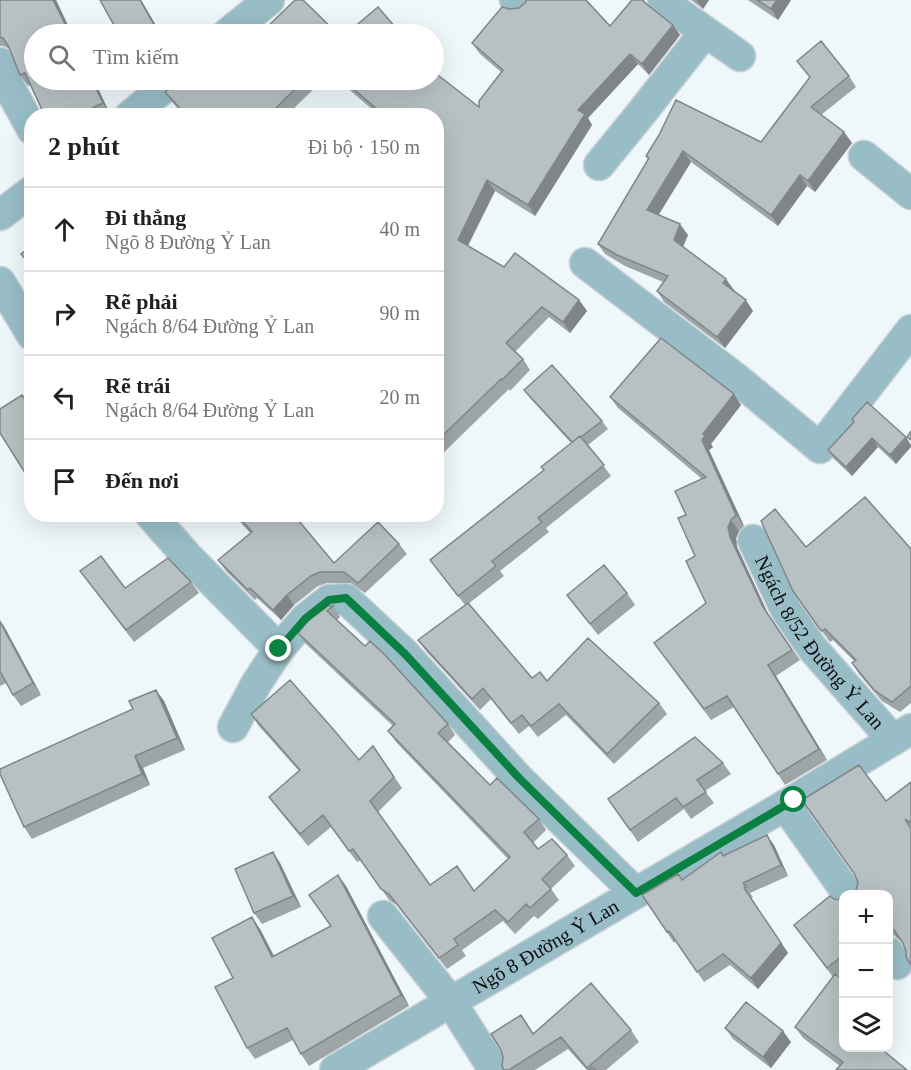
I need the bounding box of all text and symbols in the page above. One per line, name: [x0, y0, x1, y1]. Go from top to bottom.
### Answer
search box: [24, 24, 444, 90]
icon: search: [45, 41, 78, 74]
text: Tìm kiếm: [93, 44, 179, 69]
text: 2 phút: [48, 132, 120, 161]
text: Đi bộ · 150 m: [308, 136, 420, 158]
text: Đi thẳng: [105, 205, 186, 230]
icon: ahead: [48, 213, 81, 246]
text: 40 m: [379, 218, 420, 240]
text: Ngõ 8 Đường Ỷ Lan: [105, 231, 271, 253]
text: Rẽ phải: [105, 289, 178, 314]
icon: right: [48, 297, 81, 330]
text: 90 m: [379, 302, 420, 324]
text: Ngách 8/64 Đường Ỷ Lan: [105, 315, 314, 337]
text: Rẽ trái: [105, 373, 170, 398]
icon: left: [48, 381, 81, 414]
text: 20 m: [379, 386, 420, 408]
text: Ngách 8/64 Đường Ỷ Lan: [105, 399, 314, 421]
icon: arrive: [48, 465, 81, 498]
text: Đến nơi: [105, 468, 179, 493]
street label: Ngách 8/52 Đường Ỷ Lan: [751, 552, 889, 733]
route end: [265, 635, 291, 661]
route start: [780, 786, 806, 812]
map controls: [839, 890, 893, 1052]
button: +: [839, 890, 893, 944]
street label: Ngõ 8 Đường Ỷ Lan: [468, 895, 622, 998]
button: −: [839, 944, 893, 998]
button: layers: [839, 998, 893, 1052]

